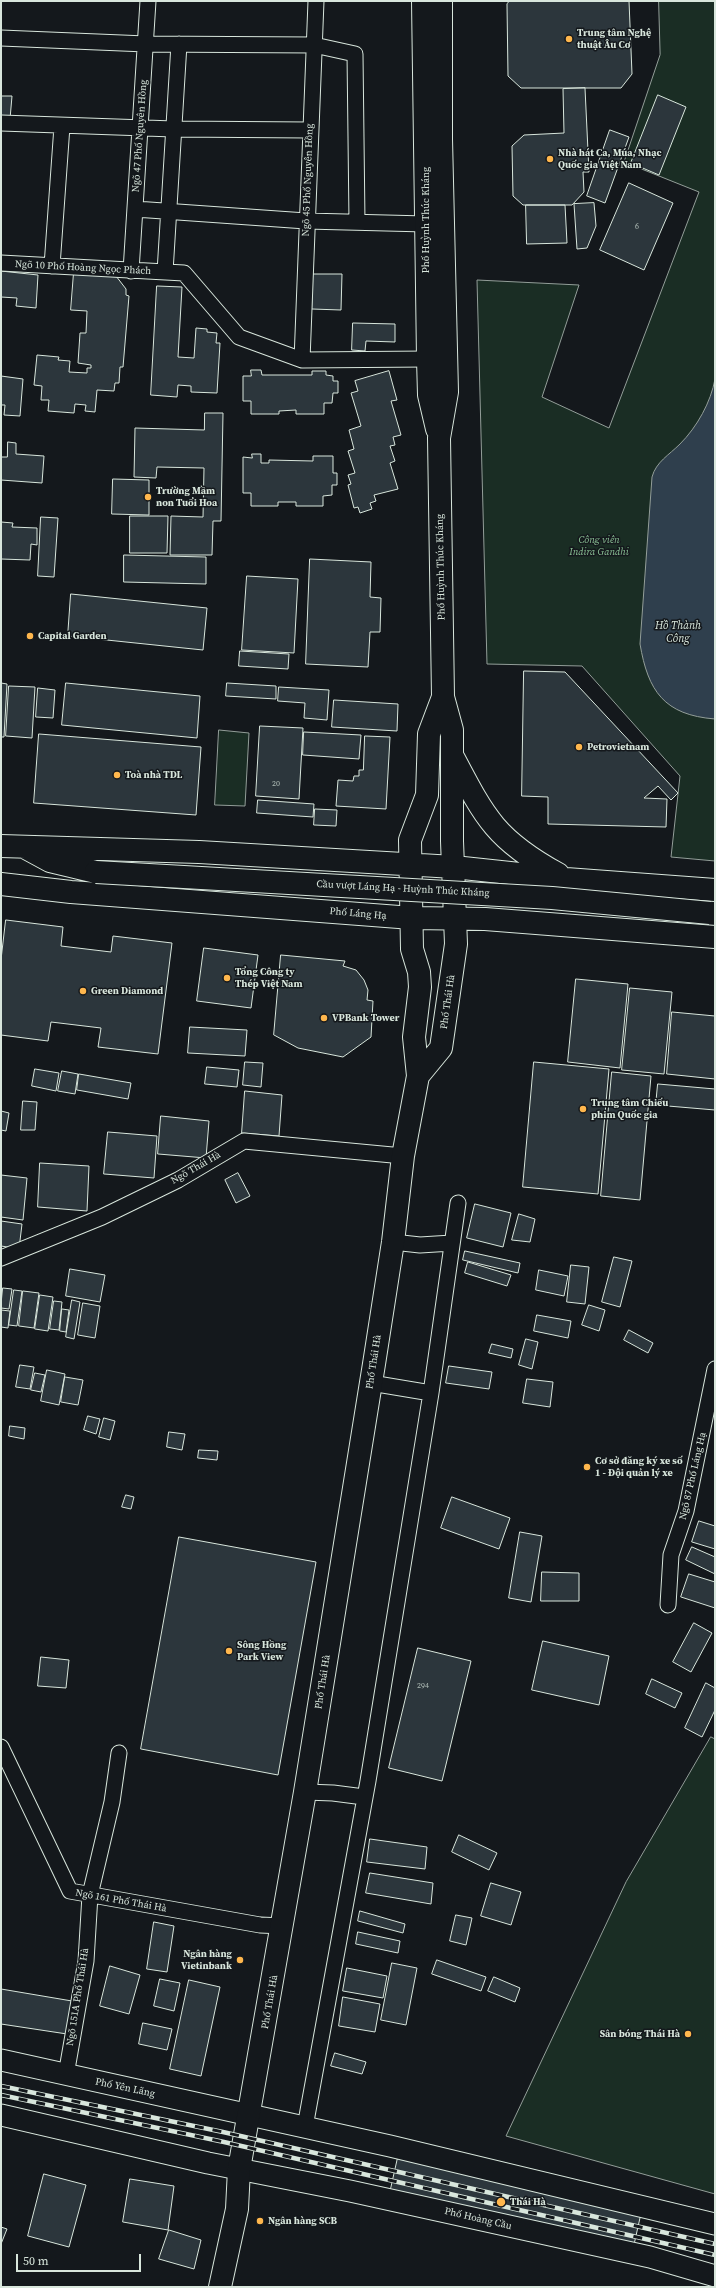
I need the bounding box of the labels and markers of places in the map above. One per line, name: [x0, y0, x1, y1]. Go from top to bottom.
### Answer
place label: Trung tâm Nghệ thuật Âu Cơ: [577, 27, 651, 50]
marker: Trung tâm Nghệ thuật Âu Cơ: [564, 34, 574, 44]
place label: Nhà hát Ca, Múa, Nhạc Quốc gia Việt Nam: [558, 147, 662, 170]
marker: Nhà hát Ca, Múa, Nhạc Quốc gia Việt Nam: [545, 154, 555, 164]
place label: Trường Mầm non Tuổi Hoa: [156, 485, 217, 508]
marker: Trường Mầm non Tuổi Hoa: [143, 492, 153, 502]
place label: Capital Garden: [38, 630, 107, 642]
marker: Capital Garden: [25, 631, 35, 641]
place label: Petrovietnam: [587, 741, 649, 753]
marker: Petrovietnam: [574, 742, 584, 752]
place label: Toà nhà TDL: [125, 769, 182, 781]
marker: Toà nhà TDL: [112, 770, 122, 780]
place label: Tổng Công ty Thép Việt Nam: [235, 966, 302, 990]
marker: Tổng Công ty Thép Việt Nam: [222, 973, 232, 983]
place label: Green Diamond: [91, 985, 163, 997]
marker: Green Diamond: [78, 986, 88, 996]
place label: VPBank Tower: [332, 1012, 399, 1024]
marker: VPBank Tower: [319, 1013, 329, 1023]
place label: Trung tâm Chiếu phim Quốc gia: [591, 1097, 668, 1120]
marker: Trung tâm Chiếu phim Quốc gia: [578, 1104, 588, 1114]
place label: Cơ sở đăng ký xe số 1 - Đội quản lý xe: [595, 1455, 683, 1478]
marker: Cơ sở đăng ký xe số 1 - Đội quản lý xe: [582, 1462, 592, 1472]
place label: Sông Hồng Park View: [237, 1639, 286, 1662]
marker: Sông Hồng Park View: [224, 1646, 234, 1656]
place label: Ngân hàng Vietinbank: [181, 1948, 232, 1972]
marker: Ngân hàng Vietinbank: [235, 1955, 245, 1965]
place label: Sân bóng Thái Hà: [600, 2028, 680, 2040]
marker: Sân bóng Thái Hà: [683, 2029, 693, 2039]
marker: Thái Hà: [495, 2196, 507, 2208]
place label: Thái Hà: [510, 2196, 546, 2208]
place label: Ngân hàng SCB: [268, 2215, 337, 2227]
marker: Ngân hàng SCB: [255, 2216, 265, 2226]

